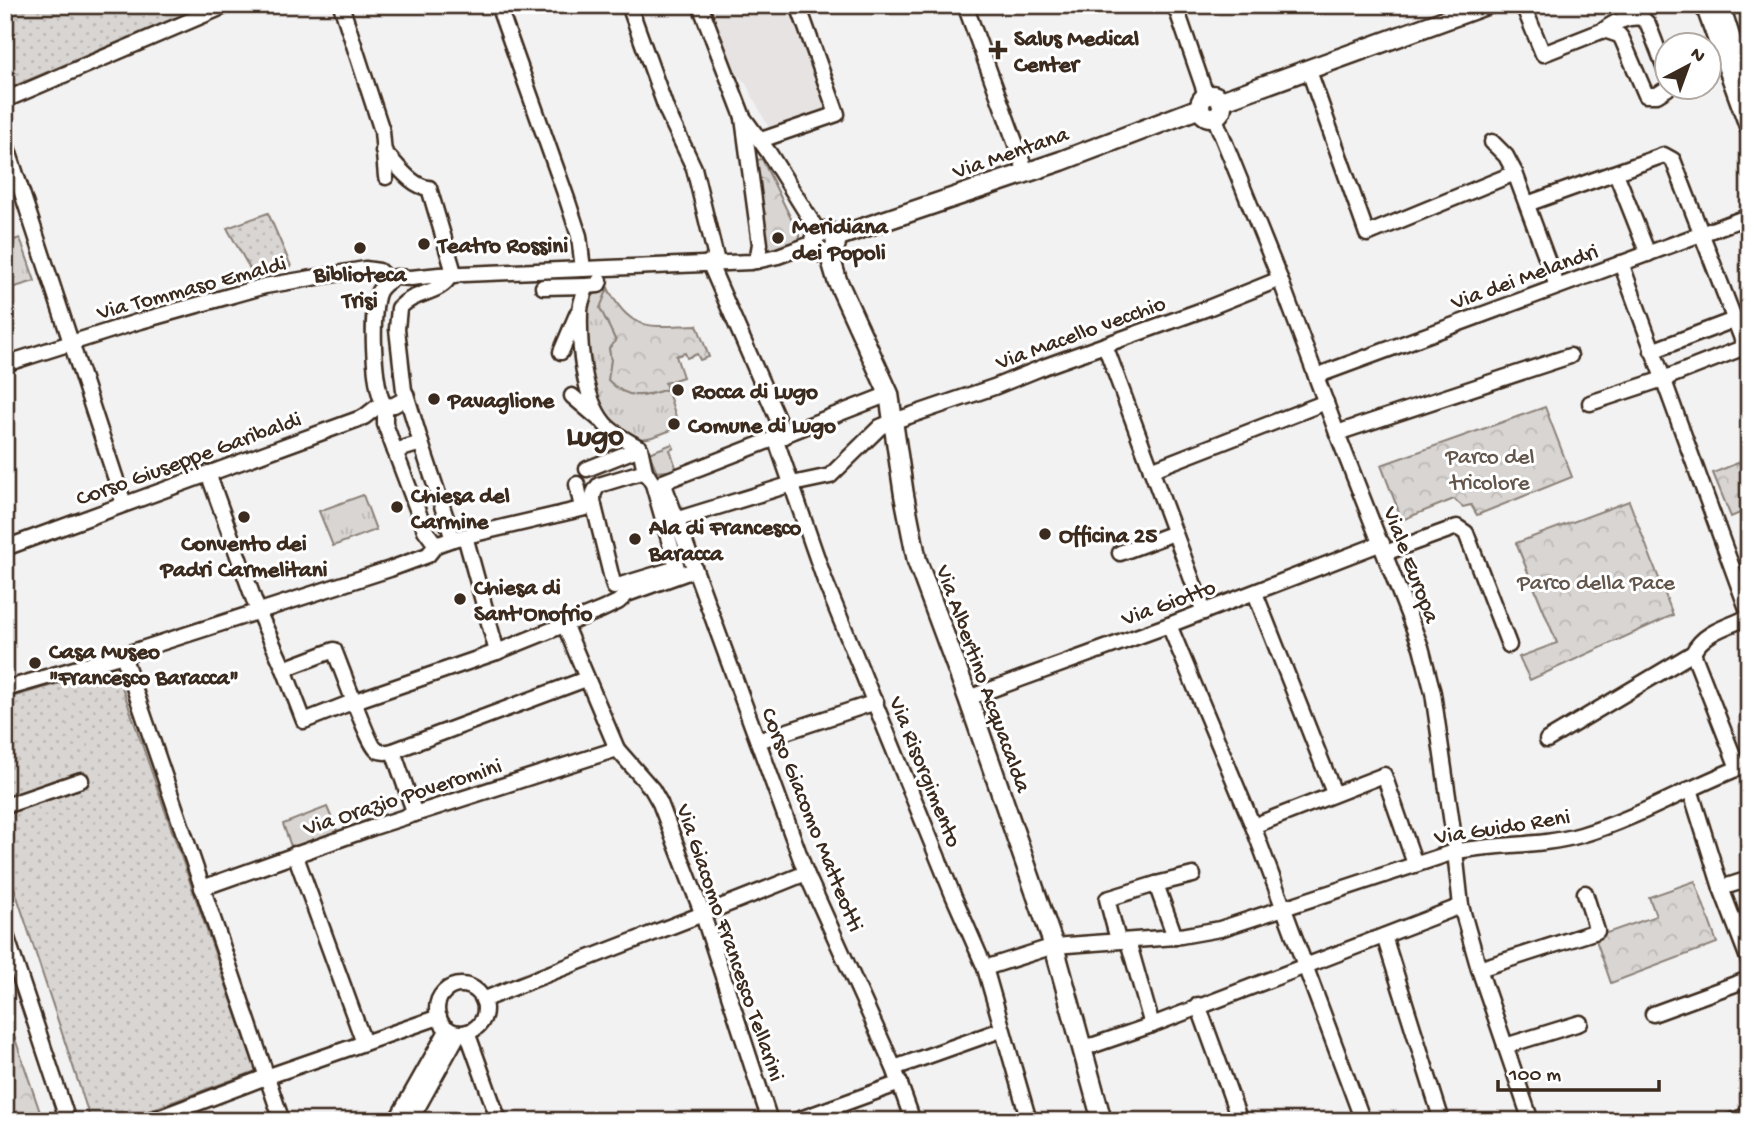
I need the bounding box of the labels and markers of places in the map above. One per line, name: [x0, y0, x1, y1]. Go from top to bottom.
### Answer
place label: Salus Medical Center: [1014, 27, 1139, 80]
marker: Salus Medical Center: [988, 40, 1008, 60]
place label: Meridiana dei Popoli: [792, 215, 889, 268]
marker: Meridiana dei Popoli: [770, 230, 786, 246]
place label: Teatro Rossini: [436, 234, 568, 261]
marker: Teatro Rossini: [416, 236, 432, 252]
marker: Biblioteca Trisi: [352, 240, 368, 256]
place label: Biblioteca Trisi: [313, 263, 408, 316]
place label: Rocca di Lugo: [691, 380, 818, 407]
marker: Rocca di Lugo: [670, 382, 686, 398]
place label: Pavaglione: [446, 389, 555, 416]
marker: Pavaglione: [426, 391, 442, 407]
place label: Comune di Lugo: [688, 414, 836, 441]
marker: Comune di Lugo: [666, 416, 682, 432]
place label: Chiesa del Carmine: [411, 484, 510, 537]
marker: Chiesa del Carmine: [389, 499, 405, 515]
marker: Convento dei Padri Carmelitani: [236, 509, 252, 525]
place label: Ala di Francesco Baracca: [648, 516, 801, 569]
place label: Officina 25: [1059, 524, 1157, 551]
marker: Officina 25: [1037, 526, 1053, 542]
marker: Ala di Francesco Baracca: [627, 531, 643, 547]
place label: Convento dei Padri Carmelitani: [158, 532, 328, 585]
place label: Chiesa di Sant'Onofrio: [474, 576, 592, 629]
marker: Chiesa di Sant'Onofrio: [452, 591, 468, 607]
place label: Casa Museo "Francesco Baracca": [49, 640, 239, 693]
marker: Casa Museo "Francesco Baracca": [27, 655, 43, 671]

